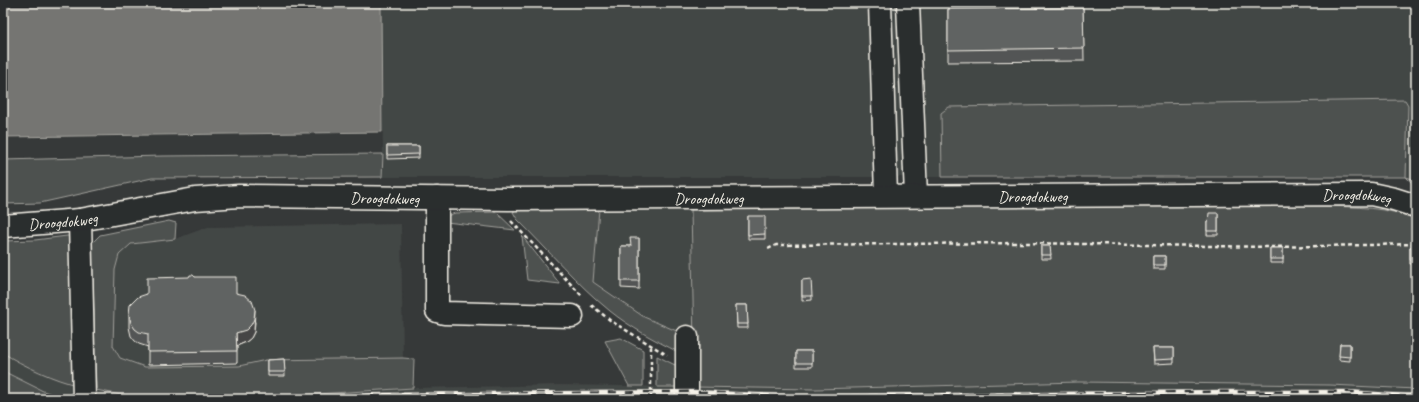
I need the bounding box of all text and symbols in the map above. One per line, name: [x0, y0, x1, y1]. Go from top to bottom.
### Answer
street label: Droogdokweg: [1322, 185, 1394, 209]
street label: Droogdokweg: [998, 187, 1069, 207]
street label: Droogdokweg: [350, 188, 421, 209]
street label: Droogdokweg: [674, 189, 745, 209]
street label: Droogdokweg: [28, 208, 100, 235]

